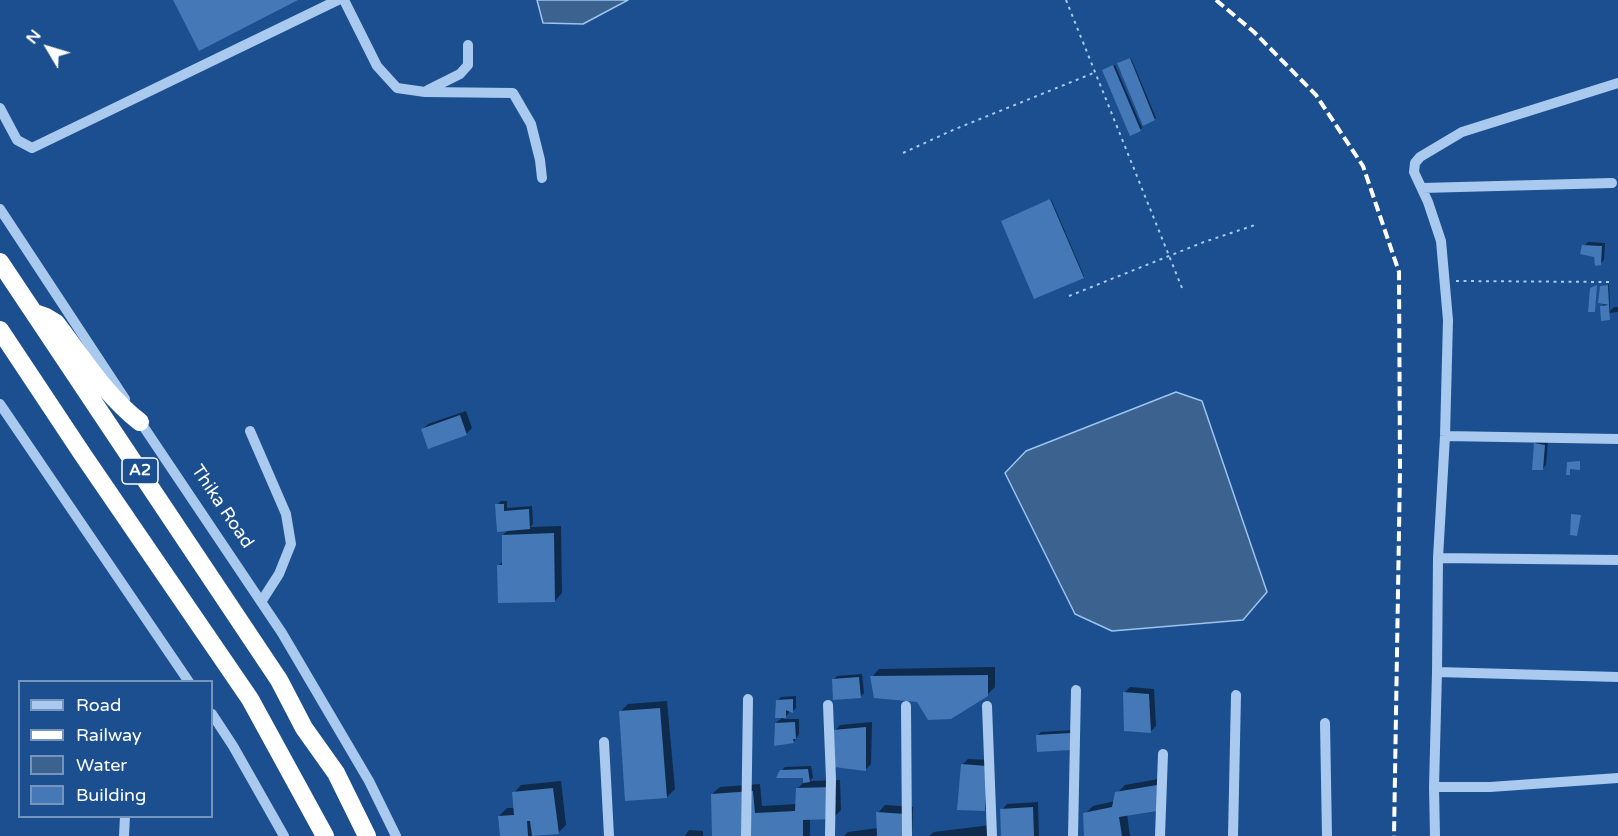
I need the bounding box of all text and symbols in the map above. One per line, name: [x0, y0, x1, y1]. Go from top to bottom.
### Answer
north arrow: [18, 18, 78, 78]
text: N: [22, 26, 46, 48]
road number: A2: [122, 458, 158, 484]
street label: Thika Road: [186, 461, 258, 553]
legend: [18, 680, 213, 818]
text: Road: [76, 694, 121, 716]
text: Railway: [76, 724, 142, 746]
text: Water: [76, 754, 127, 776]
text: Building: [76, 784, 146, 806]

